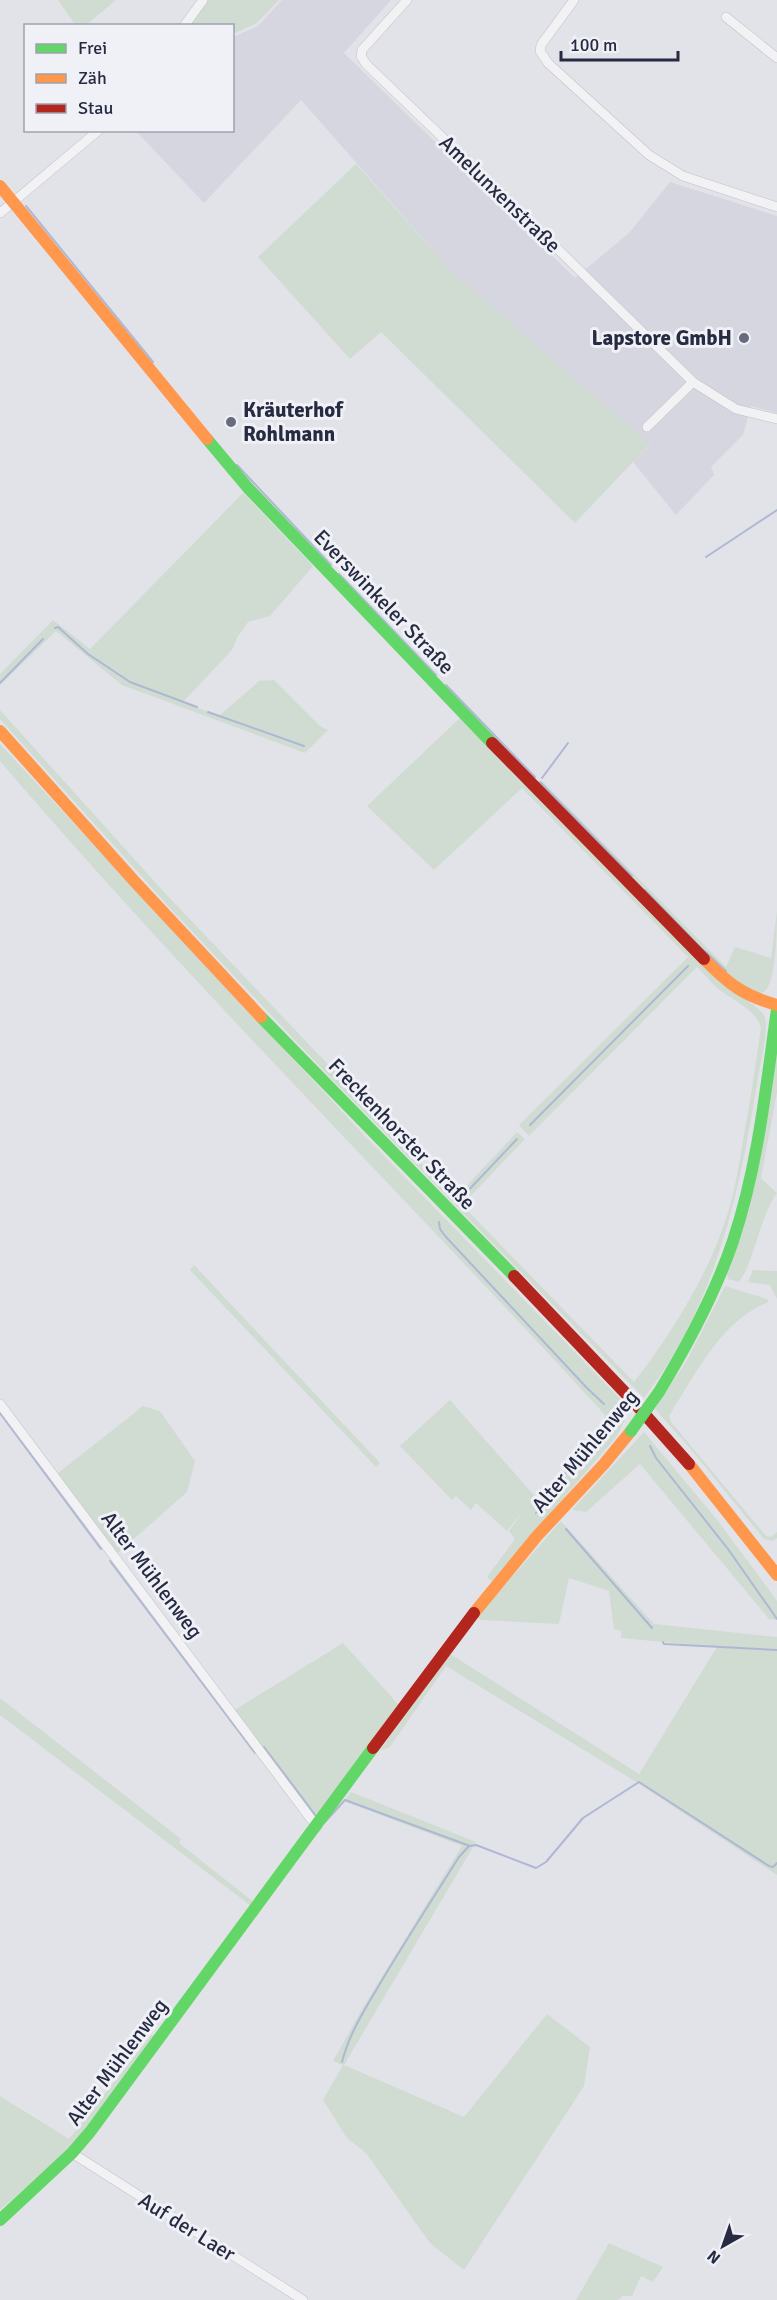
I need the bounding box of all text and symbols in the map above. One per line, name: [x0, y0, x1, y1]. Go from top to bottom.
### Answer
legend: [24, 24, 234, 132]
scale bar: [561, 24, 678, 62]
text: 100 m: [570, 34, 617, 56]
text: Frei: [78, 37, 107, 59]
text: Zäh: [78, 67, 107, 89]
text: Stau: [78, 97, 113, 119]
street label: Amelunxenstraße: [434, 130, 566, 258]
place label: Lapstore GmbH: [592, 325, 732, 351]
marker: Lapstore GmbH: [737, 331, 751, 345]
place label: Kräuterhof Rohlmann: [243, 397, 344, 447]
marker: Kräuterhof Rohlmann: [224, 415, 238, 429]
street label: Everswinkeler Straße: [308, 524, 460, 680]
street label: Freckenhorster Straße: [323, 1053, 481, 1215]
street label: Alter Mühlenweg: [526, 1384, 644, 1518]
street label: Alter Mühlenweg: [96, 1506, 208, 1644]
street label: Alter Mühlenweg: [61, 1993, 173, 2131]
street label: Auf der Laer: [134, 2187, 240, 2267]
north arrow: [693, 2216, 753, 2276]
text: N: [703, 2245, 725, 2268]

